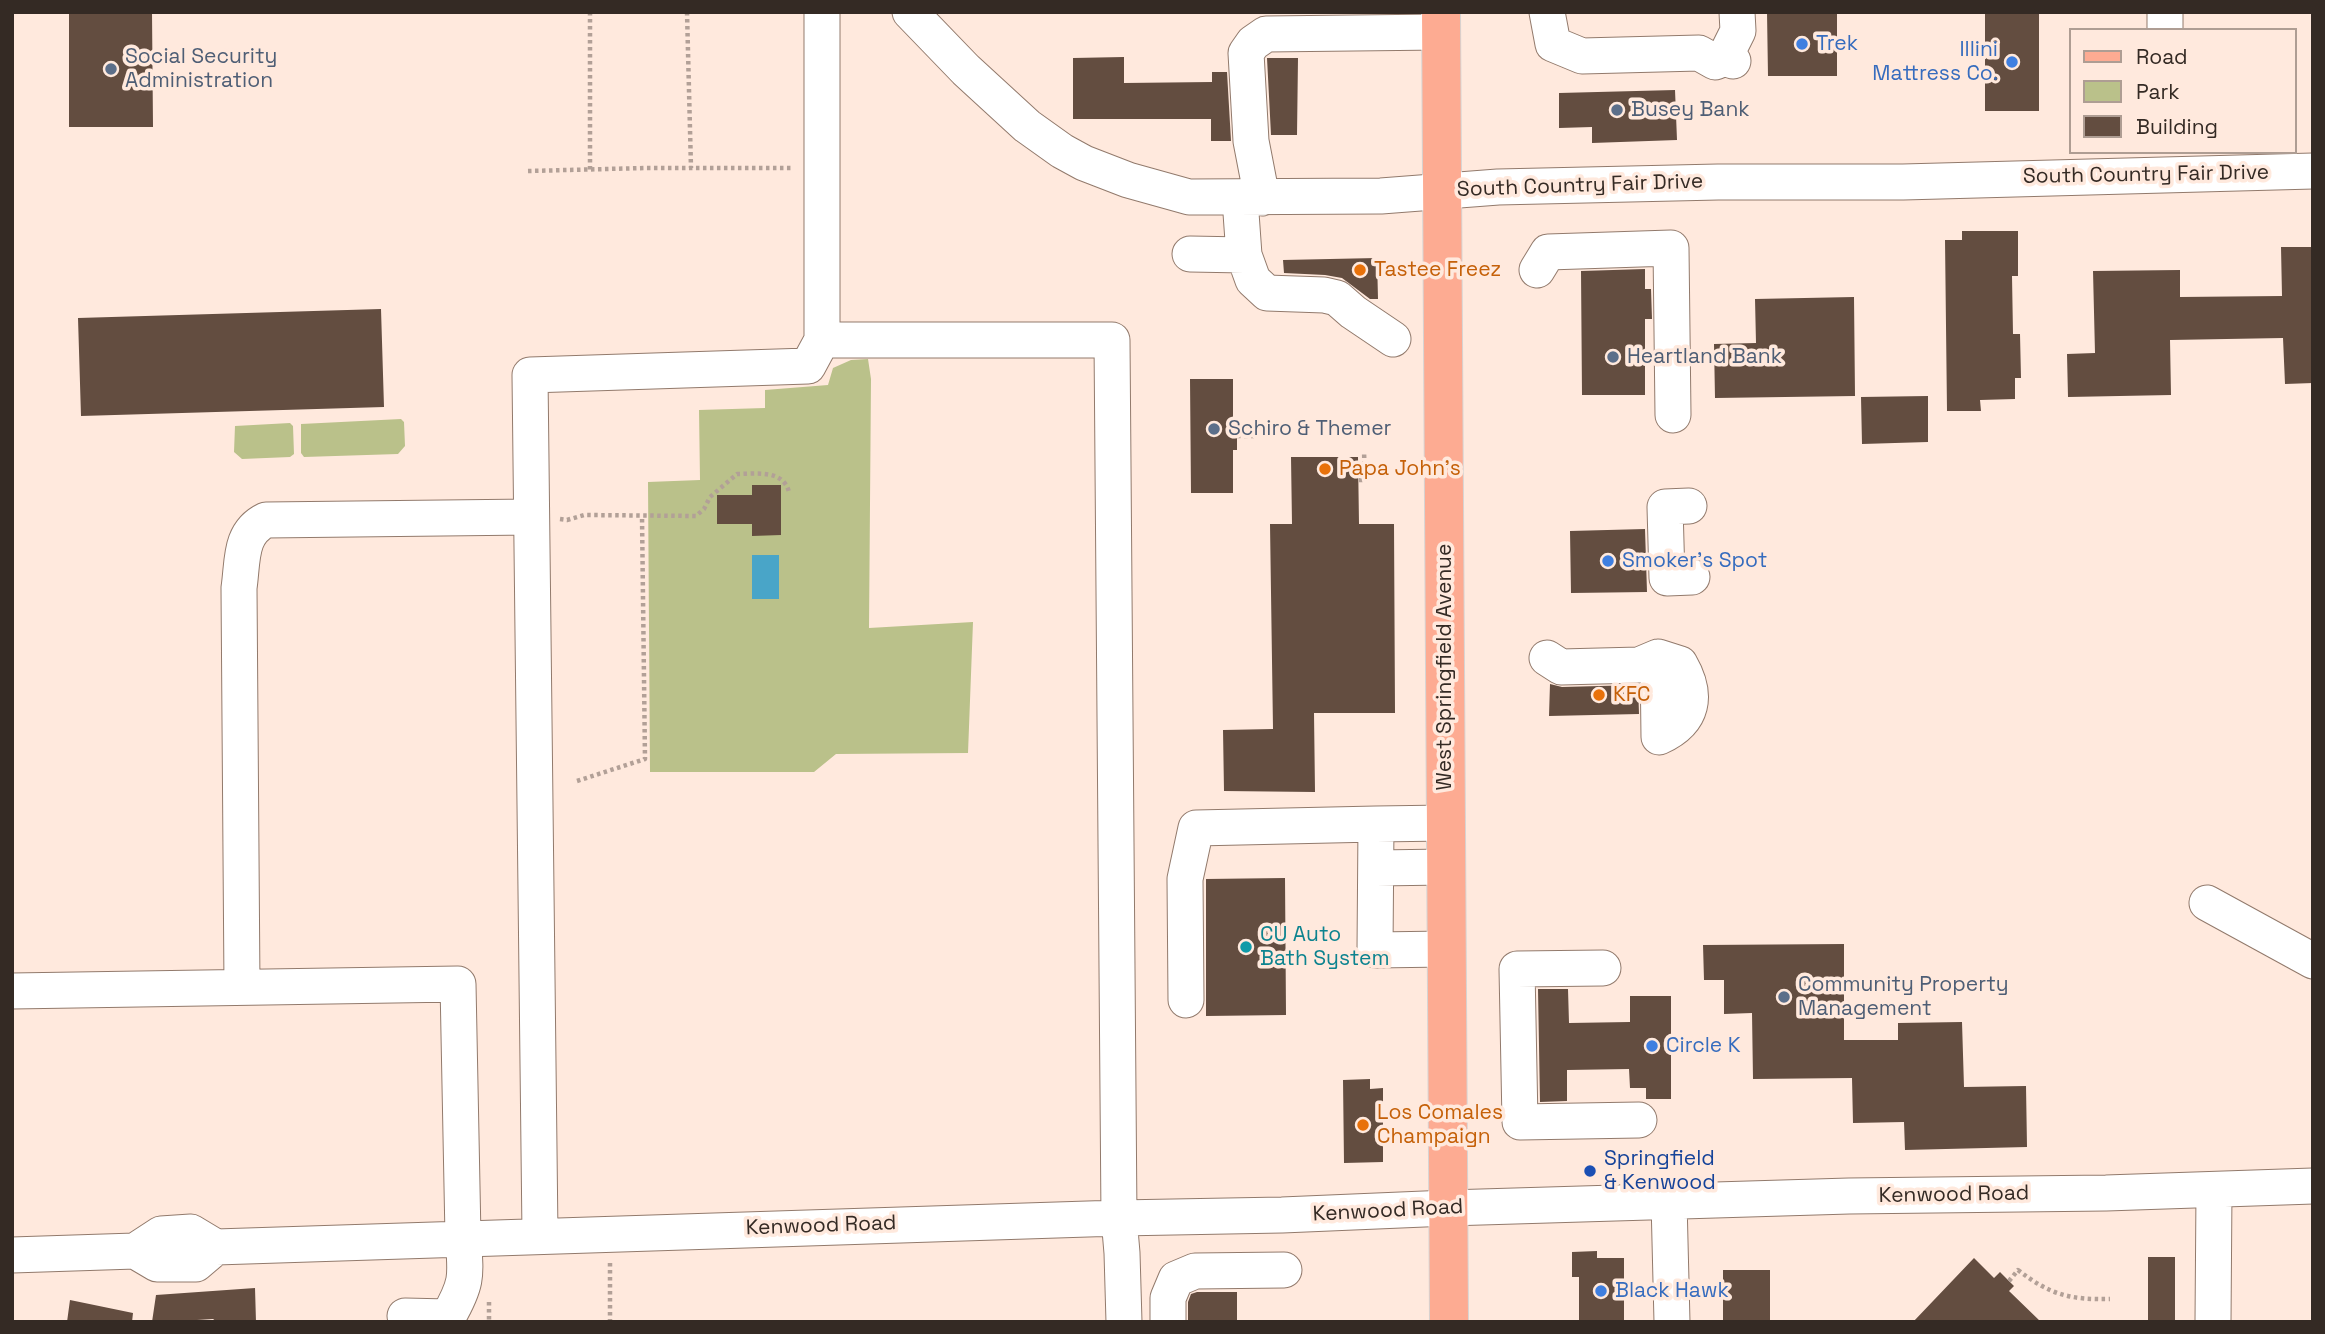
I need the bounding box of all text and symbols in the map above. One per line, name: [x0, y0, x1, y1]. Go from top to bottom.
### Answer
legend: [2070, 28, 2297, 154]
place label: Trek: [1816, 31, 1858, 57]
marker: Trek: [1794, 36, 1810, 52]
place label: Illini Mattress Co.: [1872, 37, 1998, 87]
text: Road: [2136, 43, 2188, 70]
place label: Social Security Administration: [125, 44, 277, 94]
marker: Illini Mattress Co.: [2004, 54, 2020, 70]
marker: Social Security Administration: [103, 61, 119, 77]
text: Park: [2136, 78, 2180, 105]
place label: Busey Bank: [1631, 97, 1750, 123]
marker: Busey Bank: [1609, 102, 1625, 118]
text: Building: [2136, 113, 2218, 140]
street label: South Country Fair Drive: [2023, 160, 2269, 190]
street label: South Country Fair Drive: [1456, 169, 1704, 203]
place label: Tastee Freez: [1374, 257, 1501, 283]
marker: Tastee Freez: [1352, 262, 1368, 278]
place label: Heartland Bank: [1627, 344, 1782, 370]
marker: Heartland Bank: [1605, 349, 1621, 365]
place label: Schiro & Themer: [1228, 416, 1392, 442]
marker: Schiro & Themer: [1206, 421, 1222, 437]
place label: Papa John's: [1339, 456, 1461, 482]
marker: Papa John's: [1317, 461, 1333, 477]
street label: West Springfield Avenue: [1432, 544, 1458, 790]
place label: Smoker's Spot: [1622, 548, 1767, 574]
marker: Smoker's Spot: [1600, 553, 1616, 569]
place label: KFC: [1613, 682, 1650, 708]
marker: KFC: [1591, 687, 1607, 703]
place label: CU Auto Bath System: [1260, 922, 1390, 972]
marker: CU Auto Bath System: [1238, 939, 1254, 955]
place label: Community Property Management: [1798, 972, 2009, 1022]
marker: Community Property Management: [1776, 989, 1792, 1005]
place label: Circle K: [1666, 1033, 1741, 1059]
marker: Circle K: [1644, 1038, 1660, 1054]
place label: Los Comales Champaign: [1377, 1100, 1503, 1150]
marker: Los Comales Champaign: [1355, 1117, 1371, 1133]
place label: Springfield & Kenwood: [1604, 1146, 1716, 1196]
marker: Springfield & Kenwood: [1582, 1163, 1598, 1179]
street label: Kenwood Road: [1878, 1181, 2030, 1209]
street label: Kenwood Road: [1312, 1194, 1464, 1228]
street label: Kenwood Road: [745, 1211, 897, 1241]
place label: Black Hawk: [1615, 1278, 1729, 1304]
marker: Black Hawk: [1593, 1283, 1609, 1299]

